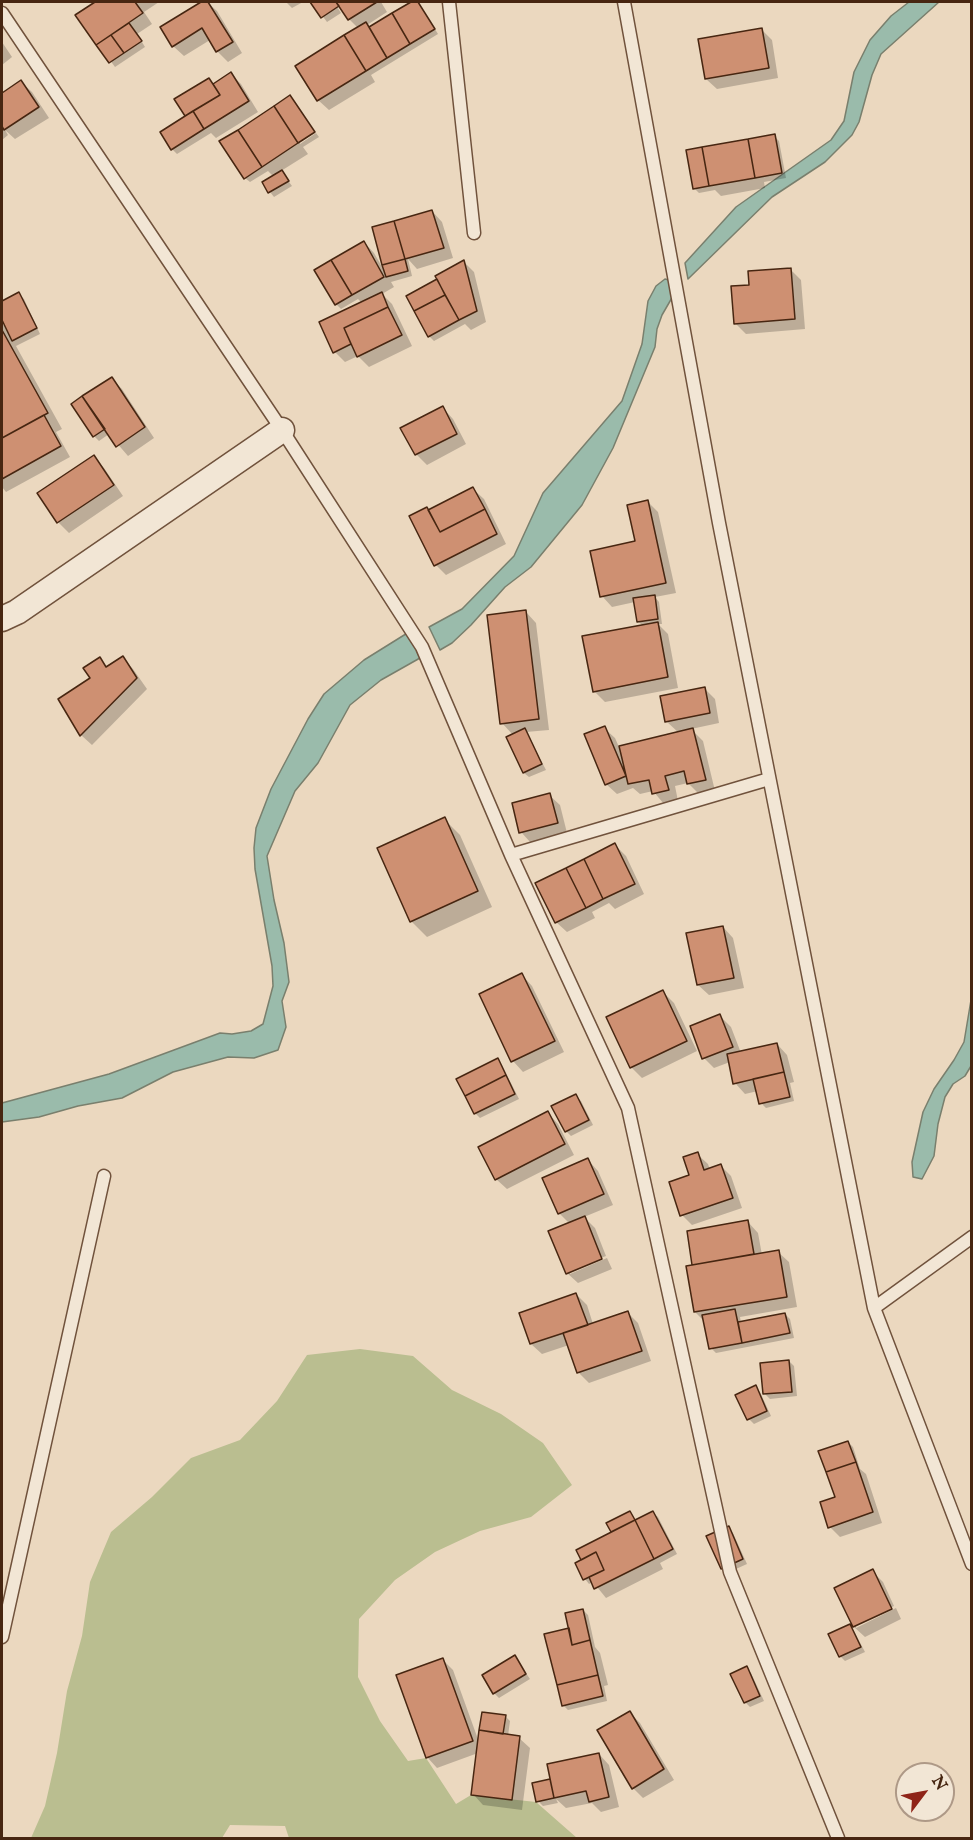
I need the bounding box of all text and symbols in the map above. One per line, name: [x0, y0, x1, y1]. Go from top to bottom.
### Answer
north arrow: [895, 1762, 955, 1822]
text: N: [926, 1772, 951, 1795]

